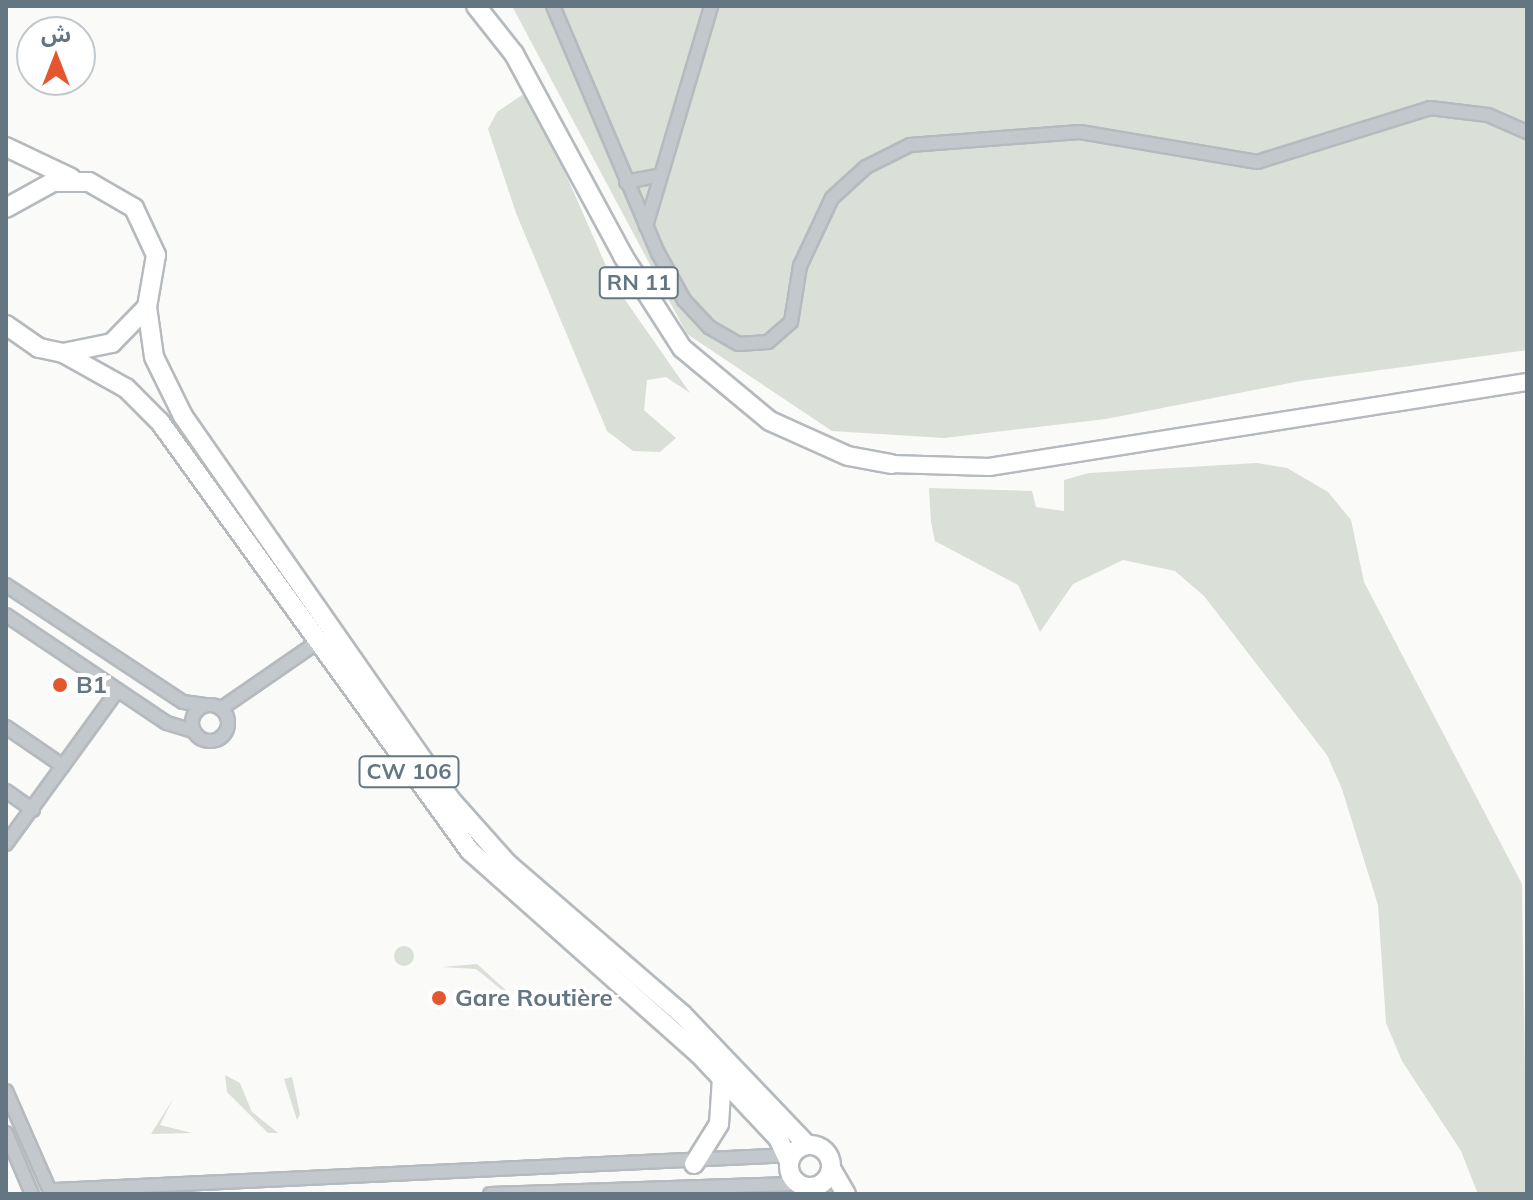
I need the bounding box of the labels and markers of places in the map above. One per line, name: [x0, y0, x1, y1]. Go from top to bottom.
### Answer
place label: B1: [76, 671, 107, 699]
marker: B1: [51, 676, 69, 694]
place label: Gare Routière: [455, 984, 613, 1012]
marker: Gare Routière: [430, 989, 448, 1007]

